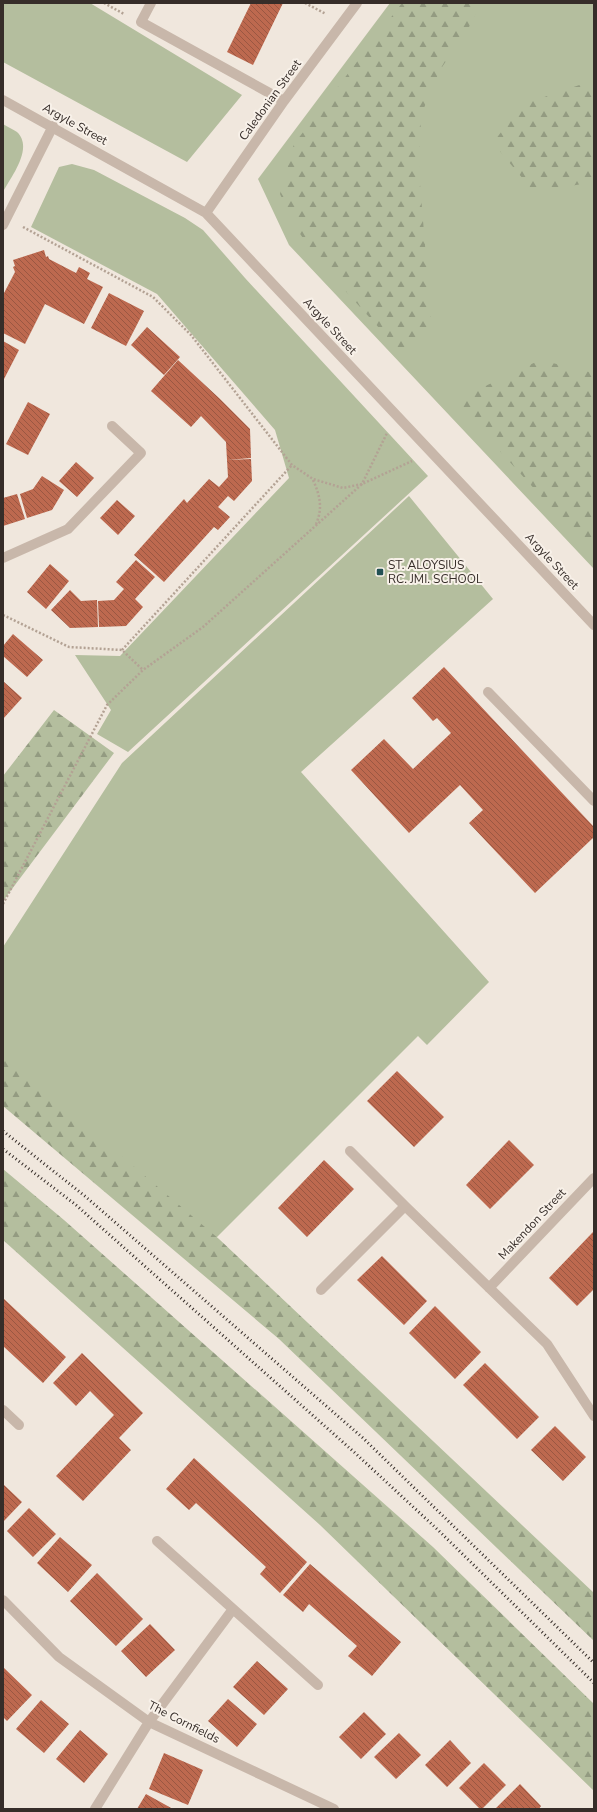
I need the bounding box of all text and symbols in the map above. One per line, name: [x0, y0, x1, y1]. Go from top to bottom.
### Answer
street label: Caledonian Street: [235, 56, 305, 144]
street label: Argyle Street: [40, 100, 111, 149]
street label: Argyle Street: [300, 294, 361, 358]
street label: Argyle Street: [522, 529, 583, 593]
place label: ST. ALOYSIUS RC. JMI. SCHOOL: [388, 557, 483, 587]
marker: ST. ALOYSIUS RC. JMI. SCHOOL: [375, 567, 385, 577]
street label: Makendon Street: [495, 1184, 570, 1263]
street label: The Cornfields: [145, 1697, 223, 1747]

